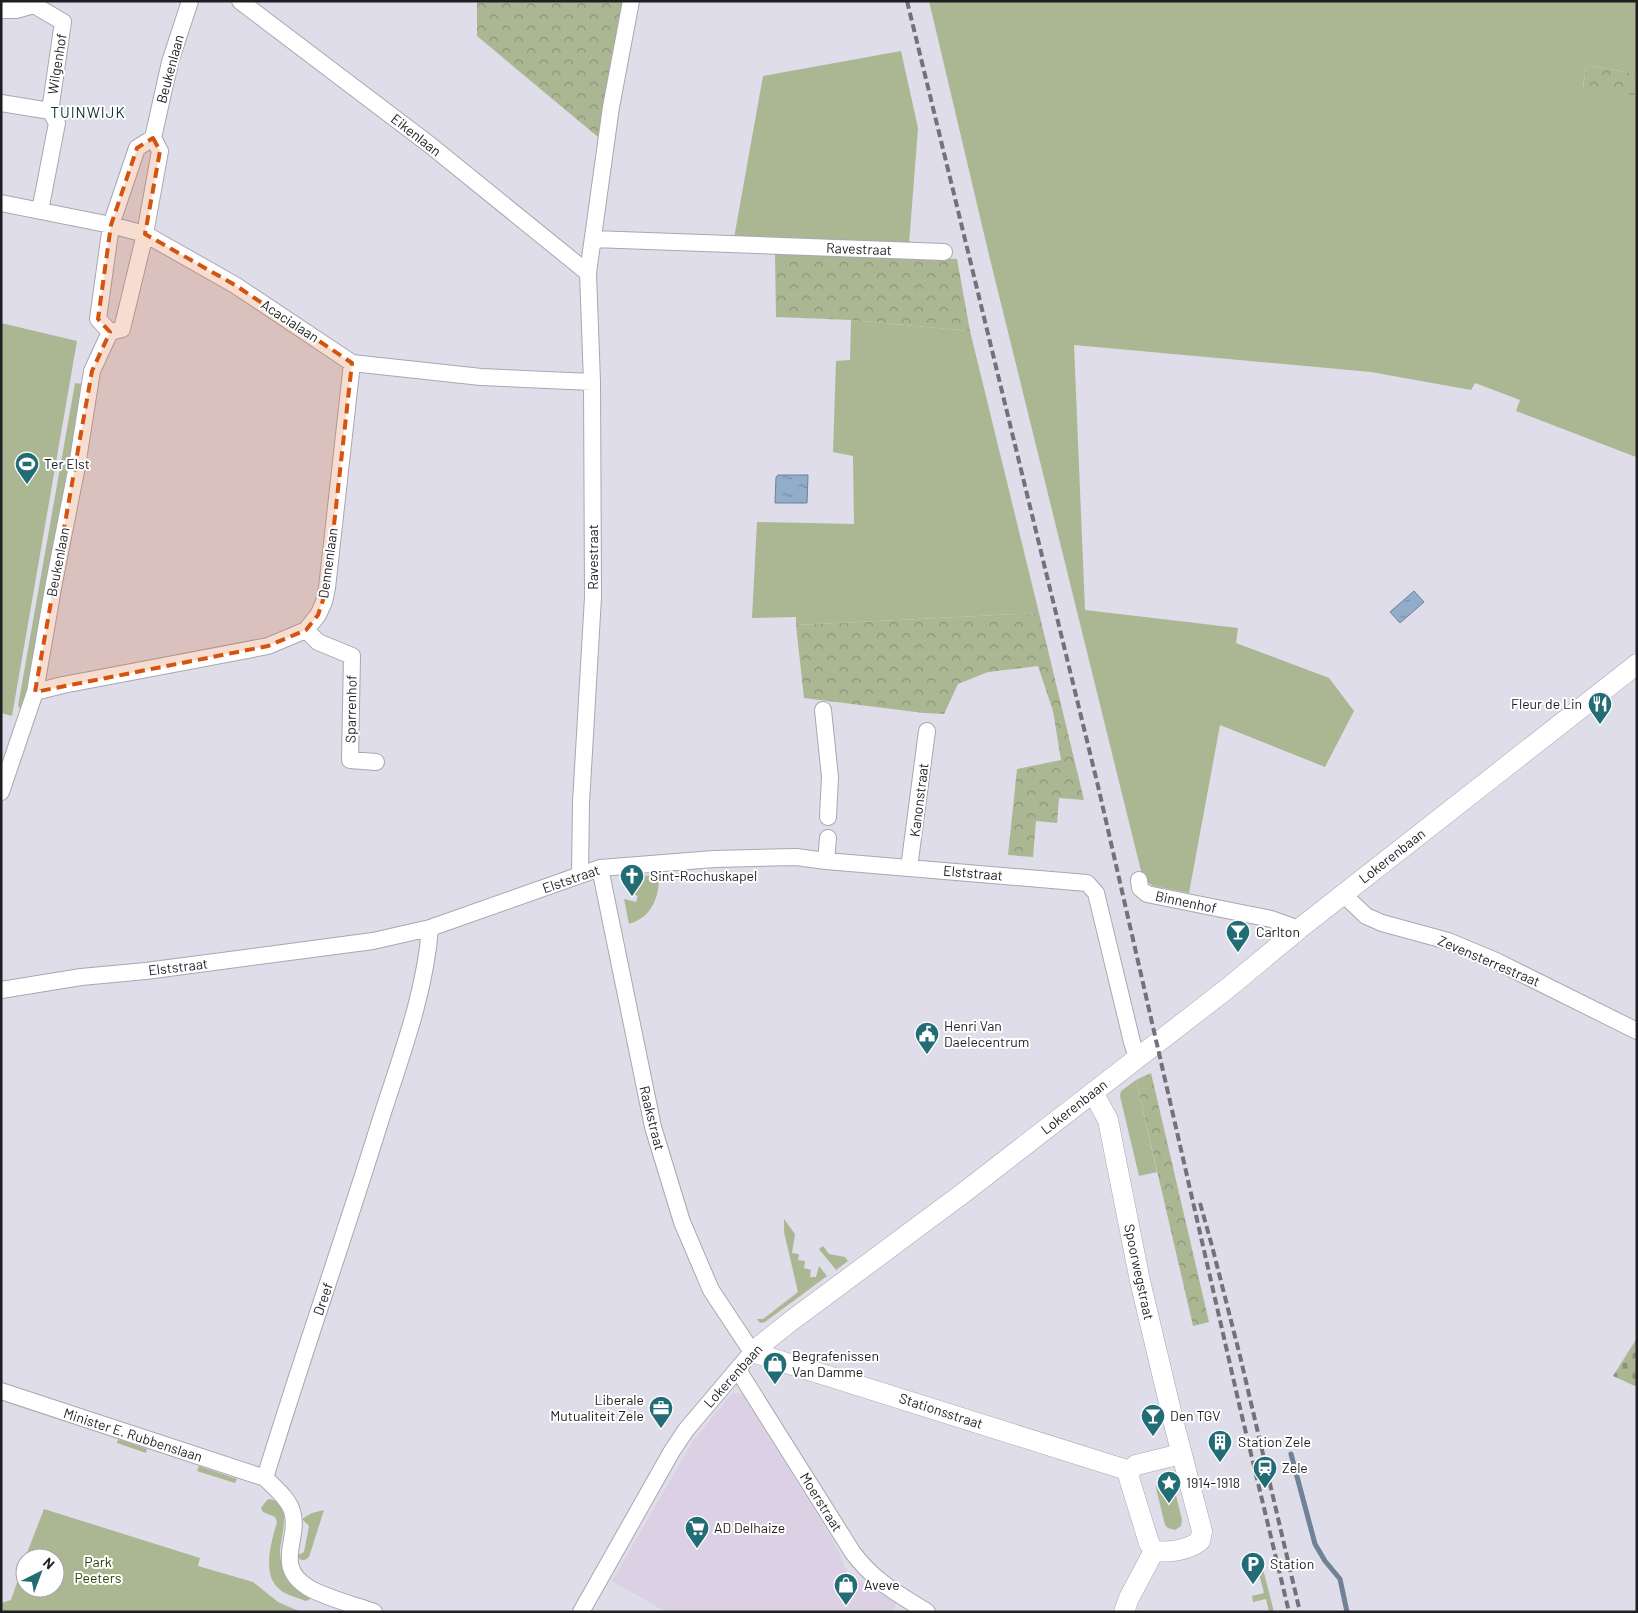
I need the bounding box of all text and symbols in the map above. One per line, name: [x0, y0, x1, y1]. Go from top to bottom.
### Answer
street label: Wilgenhof: [43, 32, 70, 96]
street label: Beukenlaan: [152, 33, 187, 105]
district label: TUINWIJK: [50, 103, 126, 121]
street label: Eikenlaan: [388, 110, 445, 159]
street label: Ravestraat: [826, 239, 892, 258]
street label: Acacialaan: [258, 296, 323, 346]
sports icon: Ter Elst: [14, 451, 40, 485]
place label: Ter Elst: [44, 455, 90, 472]
street label: Ravestraat: [584, 524, 601, 590]
street label: Beukenlaan: [42, 526, 73, 598]
street label: Dennenlaan: [314, 526, 341, 599]
street label: Sparrenhof: [341, 675, 360, 743]
restaurant icon: Fleur de Lin: [1587, 691, 1613, 725]
place label: Fleur de Lin: [1511, 695, 1582, 712]
street label: Kanonstraat: [906, 762, 931, 838]
street label: Lokerenbaan: [1355, 824, 1428, 887]
street label: Elststraat: [540, 861, 602, 896]
street label: Elststraat: [943, 861, 1004, 884]
church icon: Sint-Rochuskapel: [619, 863, 645, 897]
place label: Sint-Rochuskapel: [650, 867, 757, 884]
street label: Binnenhof: [1154, 887, 1218, 916]
bar icon: Carlton: [1225, 919, 1251, 953]
place label: Carlton: [1256, 923, 1300, 940]
street label: Zevensterrestraat: [1436, 931, 1543, 990]
street label: Elststraat: [147, 954, 209, 979]
place label: Henri Van Daelecentrum: [944, 1017, 1029, 1050]
public building icon: Henri Van Daelecentrum: [914, 1021, 940, 1055]
street label: Lokerenbaan: [1037, 1075, 1110, 1138]
street label: Raakstraat: [636, 1084, 669, 1152]
street label: Spoorwegstraat: [1121, 1222, 1158, 1321]
street label: Dreef: [309, 1280, 336, 1317]
street label: Lokerenbaan: [700, 1341, 765, 1411]
place label: Begrafenissen Van Damme: [792, 1347, 879, 1380]
shop icon: Begrafenissen Van Damme: [762, 1351, 788, 1385]
street label: Stationsstraat: [897, 1389, 985, 1432]
place label: Liberale Mutualiteit Zele: [550, 1391, 644, 1424]
office icon: Liberale Mutualiteit Zele: [648, 1395, 674, 1429]
bar icon: Den TGV: [1140, 1403, 1166, 1437]
street label: Minister E. Rubbenslaan: [62, 1404, 205, 1465]
place label: Den TGV: [1170, 1407, 1220, 1424]
building icon: Station Zele: [1207, 1429, 1233, 1463]
place label: Station Zele: [1238, 1433, 1311, 1450]
station icon: Zele: [1252, 1455, 1278, 1489]
place label: Zele: [1282, 1459, 1308, 1476]
street label: Moerstraat: [797, 1469, 846, 1534]
place icon: 1914-1918: [1156, 1470, 1182, 1504]
place label: 1914-1918: [1186, 1474, 1240, 1491]
supermarket icon: AD Delhaize: [684, 1515, 710, 1549]
place label: AD Delhaize: [714, 1519, 785, 1536]
north arrow: [15, 1548, 65, 1598]
parking icon: Station: [1240, 1551, 1266, 1585]
park label: Park Peeters: [75, 1553, 122, 1586]
text: N: [40, 1554, 58, 1572]
place label: Station: [1270, 1555, 1314, 1572]
shop icon: Aveve: [833, 1572, 859, 1606]
place label: Aveve: [864, 1576, 900, 1593]

